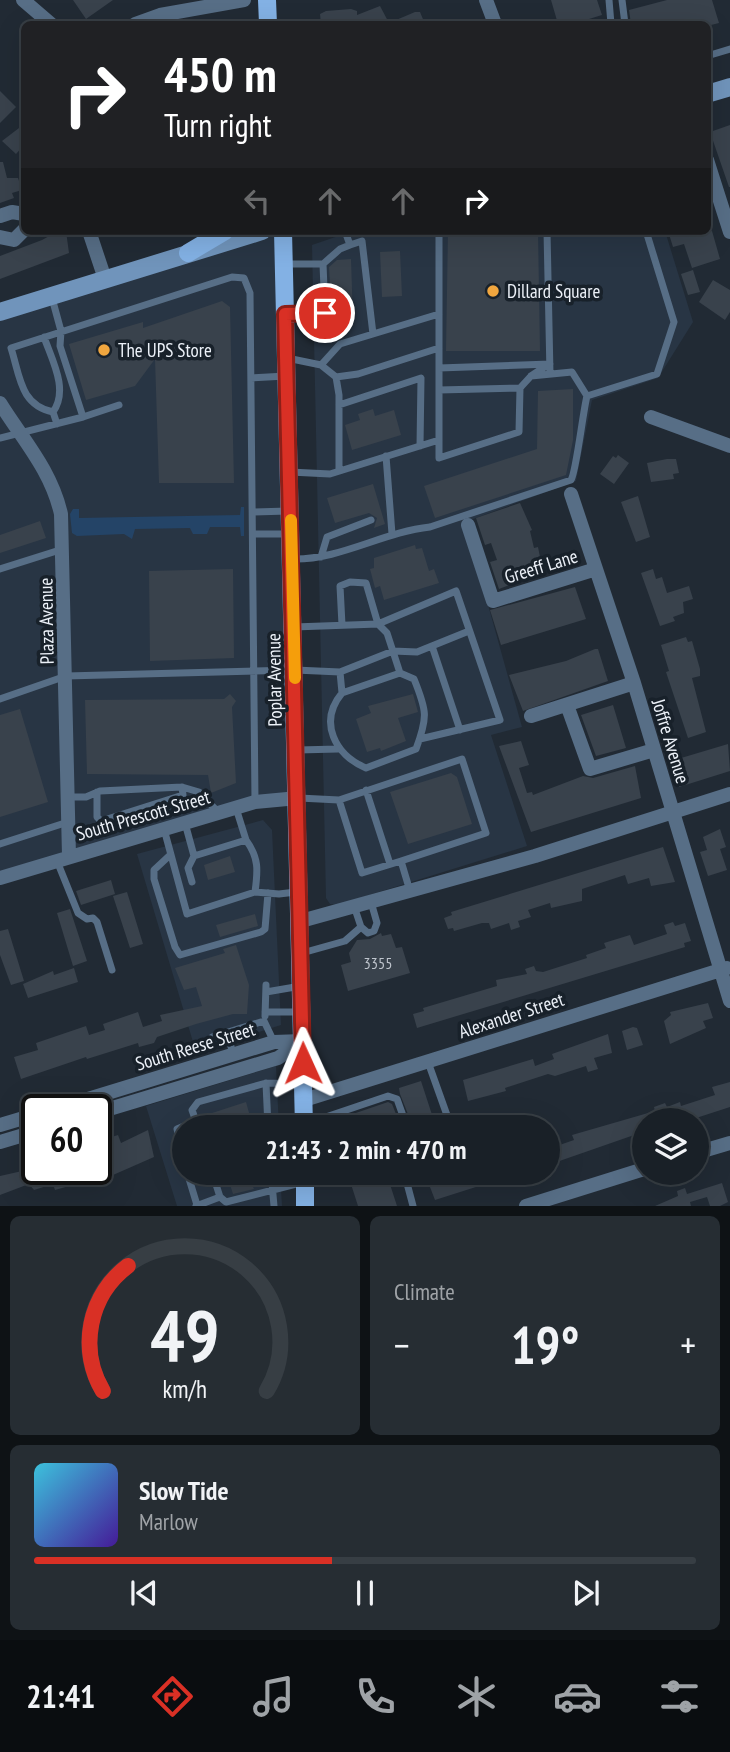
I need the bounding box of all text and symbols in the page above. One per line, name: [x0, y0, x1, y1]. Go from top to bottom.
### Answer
text: 450 m: [164, 42, 277, 106]
icon: right: [49, 49, 140, 140]
text: Turn right: [164, 104, 272, 146]
icon: left: [238, 182, 276, 220]
icon: ahead: [311, 182, 349, 220]
icon: ahead: [384, 182, 422, 220]
icon: right: [457, 182, 495, 220]
place label: Dillard Square: [507, 279, 600, 303]
pin: [295, 283, 355, 343]
marker: Dillard Square: [485, 283, 501, 299]
icon: arrive: [306, 294, 344, 332]
place label: The UPS Store: [118, 338, 212, 362]
marker: The UPS Store: [96, 342, 112, 358]
street label: Greeff Lane: [501, 543, 581, 588]
street label: Plaza Avenue: [33, 577, 59, 665]
street label: Poplar Avenue: [261, 633, 287, 727]
street label: Joffre Avenue: [647, 695, 695, 786]
street label: South Prescott Street: [73, 784, 213, 846]
house number: 3355: [364, 953, 392, 973]
street label: Alexander Street: [455, 986, 567, 1043]
street label: South Reese Street: [132, 1016, 258, 1076]
position arrow: [266, 1026, 340, 1100]
speed limit sign: 60: [21, 1094, 112, 1185]
map controls: [632, 1108, 709, 1185]
button: layers: [632, 1108, 709, 1185]
text: 21:43 · 2 min · 470 m: [266, 1133, 466, 1166]
text: Climate: [394, 1277, 455, 1306]
text: 49: [150, 1288, 220, 1382]
text: 19°: [511, 1311, 579, 1378]
text: −: [394, 1320, 410, 1369]
text: +: [680, 1320, 696, 1369]
text: km/h: [163, 1373, 207, 1405]
text: Slow Tide: [139, 1474, 229, 1507]
text: Marlow: [139, 1507, 198, 1536]
icon: previous: [125, 1574, 163, 1612]
icon: pause: [346, 1574, 384, 1612]
icon: next: [567, 1574, 605, 1612]
icon: directions: [148, 1672, 197, 1721]
icon: music: [249, 1672, 298, 1721]
icon: phone: [351, 1672, 400, 1721]
icon: climate: [452, 1672, 501, 1721]
icon: car: [553, 1672, 602, 1721]
icon: filters: [655, 1672, 704, 1721]
text: 21:41: [26, 1675, 95, 1717]

